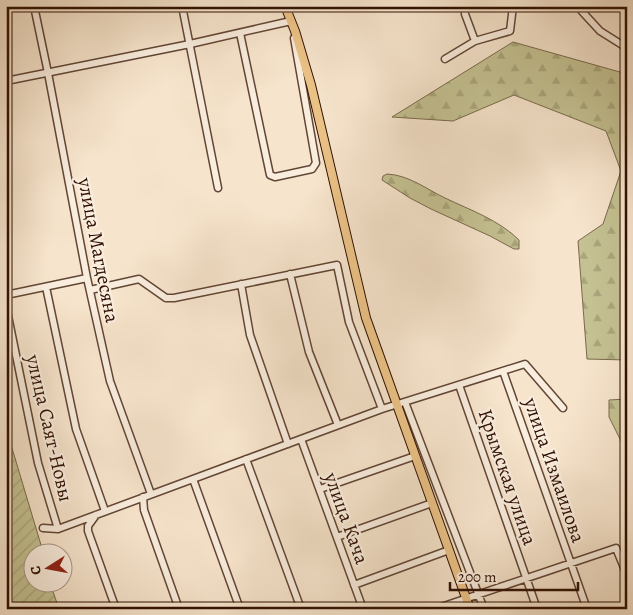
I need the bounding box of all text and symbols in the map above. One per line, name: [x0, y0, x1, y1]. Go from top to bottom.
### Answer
street label: улица Магдесяна: [71, 174, 126, 326]
street label: улица Саят-Новы: [19, 351, 80, 504]
street label: улица Измаилова: [517, 393, 592, 547]
street label: Крымская улица: [472, 406, 544, 549]
street label: улица Кача: [317, 468, 376, 568]
north arrow: [22, 542, 72, 592]
scale bar: [450, 560, 578, 592]
text: С: [26, 564, 46, 576]
text: 200 m: [458, 567, 497, 587]

